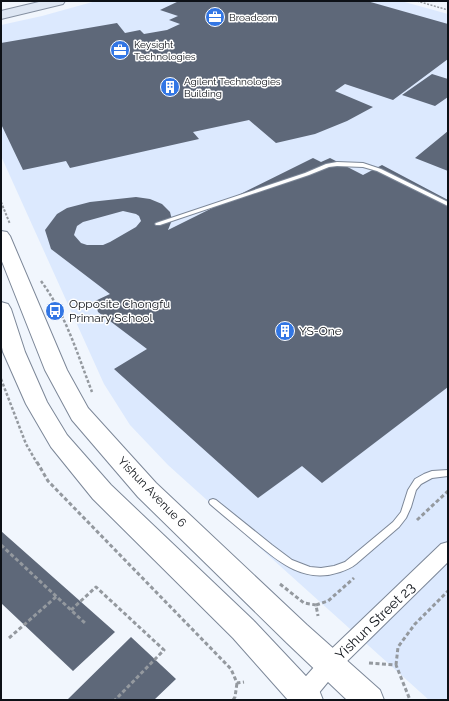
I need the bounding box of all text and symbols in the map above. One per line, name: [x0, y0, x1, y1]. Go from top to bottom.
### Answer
office icon: Broadcom: [204, 6, 226, 28]
place label: Broadcom: [229, 12, 277, 23]
office icon: Keysight Technologies: [109, 39, 131, 61]
place label: Keysight Technologies: [134, 39, 196, 62]
building icon: Agilent Technologies Building: [159, 76, 181, 98]
place label: Agilent Technologies Building: [184, 76, 281, 99]
place label: Opposite Chongfu Primary School: [69, 297, 170, 325]
bus stop icon: Opposite Chongfu Primary School: [44, 300, 66, 322]
building icon: YS-One: [274, 320, 296, 342]
place label: YS-One: [299, 324, 342, 338]
street label: Yishun Avenue 6: [115, 454, 189, 530]
street label: Yishun Street 23: [332, 579, 418, 663]

